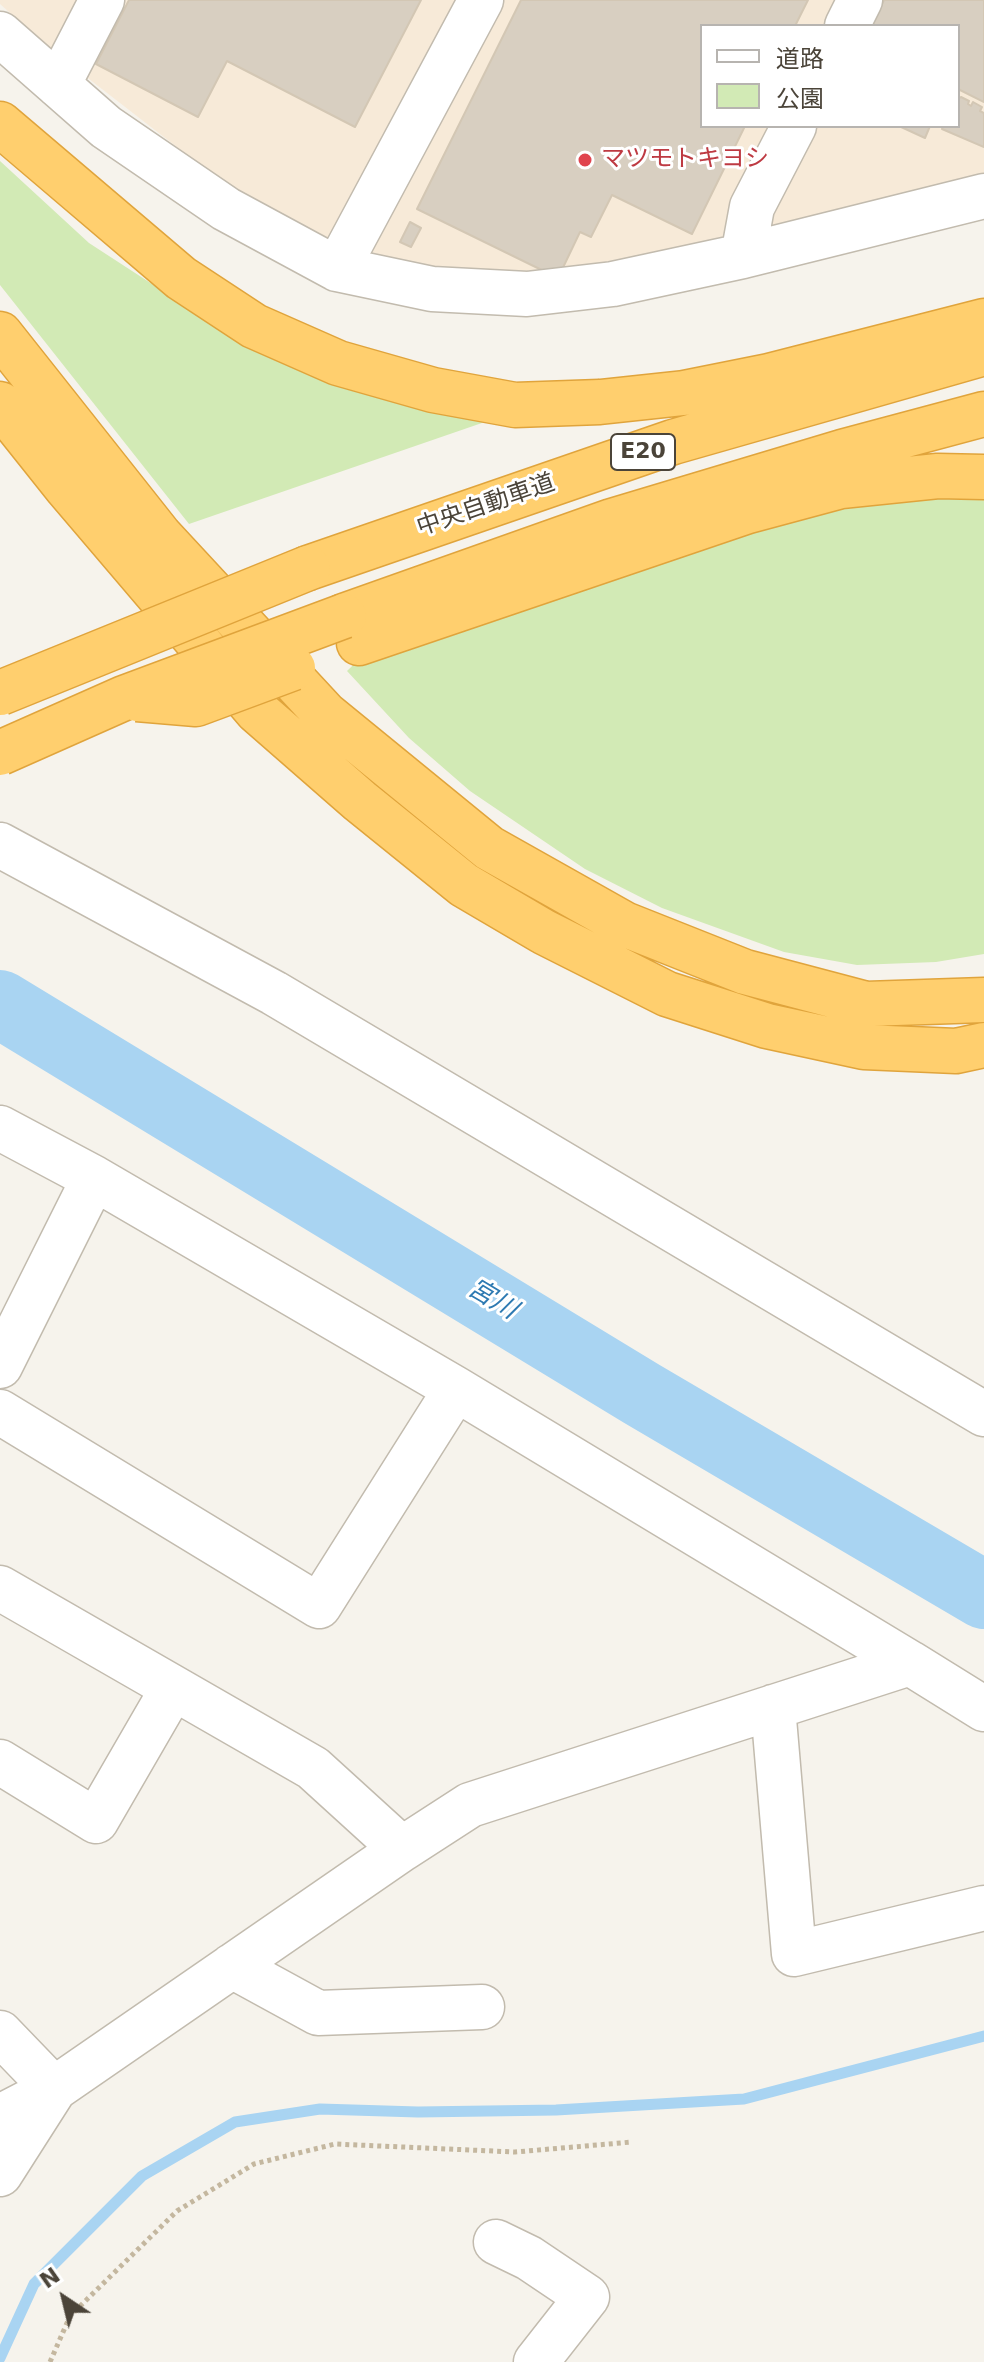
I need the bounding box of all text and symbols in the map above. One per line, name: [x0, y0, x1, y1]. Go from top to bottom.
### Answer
legend: [700, 24, 960, 128]
text: 道路: [776, 45, 824, 73]
text: 公園: [776, 85, 824, 113]
place label: マツモトキヨシ: [601, 146, 769, 174]
marker: マツモトキヨシ: [576, 151, 594, 169]
road number: E20: [611, 434, 675, 470]
street label: 中央自動車道: [413, 469, 559, 543]
water label: 宮川: [462, 1273, 522, 1327]
north arrow: [24, 2258, 104, 2338]
text: N: [35, 2262, 65, 2293]

